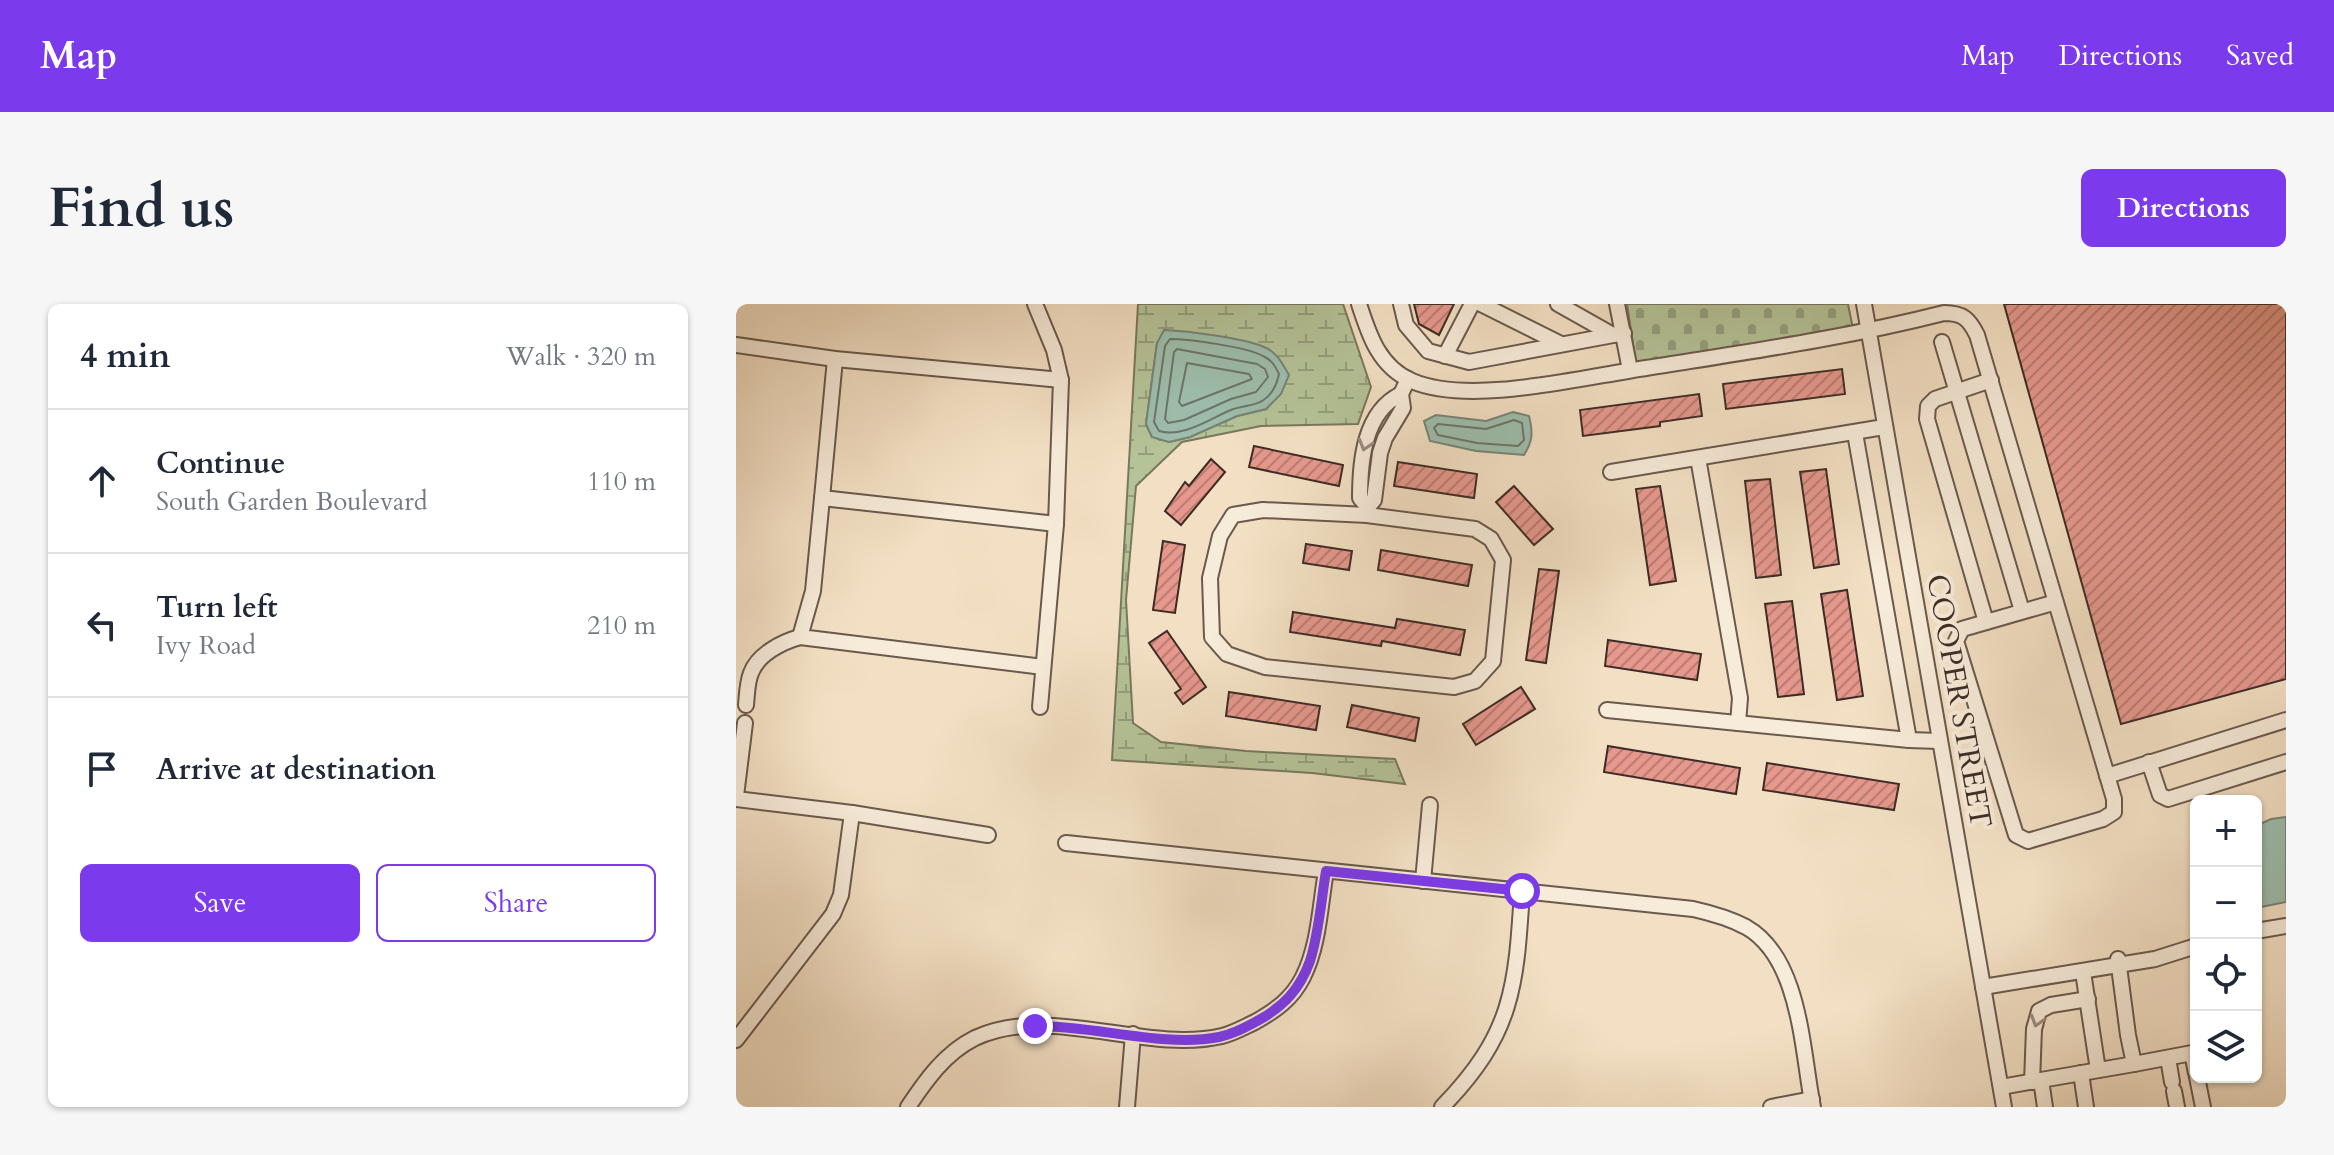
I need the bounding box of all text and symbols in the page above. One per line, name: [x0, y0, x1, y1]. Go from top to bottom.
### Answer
text: Map: [40, 30, 117, 82]
text: Map: [1961, 37, 2015, 75]
text: Directions: [2059, 37, 2182, 75]
text: Saved: [2226, 37, 2294, 75]
button: Directions: [2081, 169, 2286, 247]
text: Find us: [48, 171, 234, 246]
text: 4 min: [80, 333, 171, 379]
text: Walk · 320 m: [506, 339, 656, 374]
one-way arrow: [1359, 437, 1375, 451]
text: Continue: [156, 443, 285, 484]
icon: ahead: [80, 459, 124, 503]
text: 110 m: [587, 464, 656, 499]
text: South Garden Boulevard: [156, 484, 428, 519]
street label: COOPER STREET: [1917, 571, 2001, 831]
text: Turn left: [156, 587, 278, 628]
icon: left: [80, 603, 124, 647]
text: 210 m: [587, 608, 656, 643]
text: Ivy Road: [156, 628, 256, 663]
icon: arrive: [80, 747, 124, 791]
text: Arrive at destination: [156, 749, 436, 790]
map controls: [2190, 795, 2262, 1083]
button: +: [2190, 795, 2262, 867]
button: Save: [80, 864, 360, 942]
button: Share: [376, 864, 656, 942]
button: −: [2190, 867, 2262, 939]
route start: [1504, 873, 1540, 909]
button: locate: [2190, 939, 2262, 1011]
route end: [1017, 1008, 1053, 1044]
button: layers: [2190, 1011, 2262, 1083]
one-way arrow: [2030, 1014, 2046, 1027]

